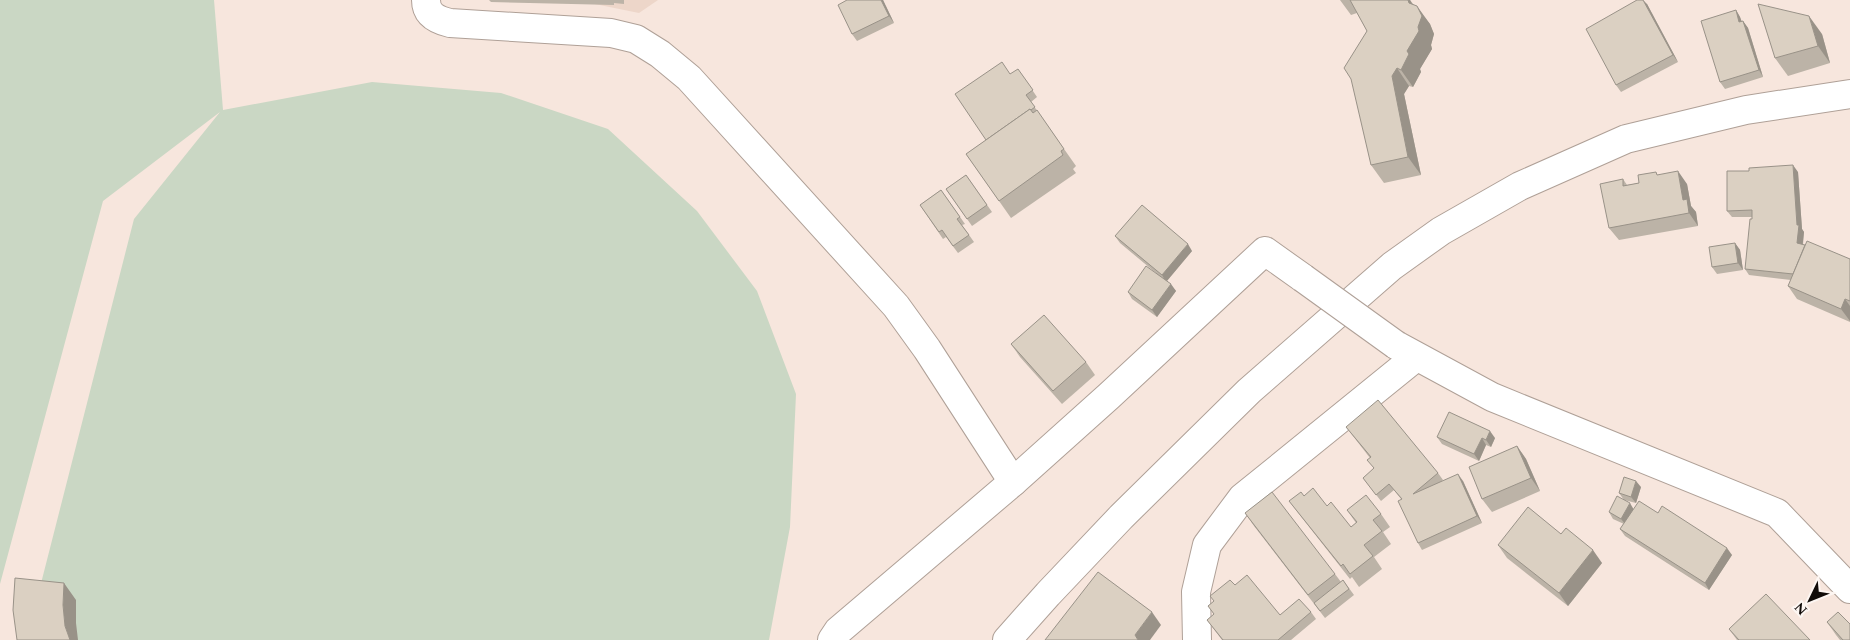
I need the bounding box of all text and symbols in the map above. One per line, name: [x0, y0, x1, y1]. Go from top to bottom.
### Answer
north arrow: [1785, 575, 1835, 625]
text: N: [1789, 597, 1812, 620]

